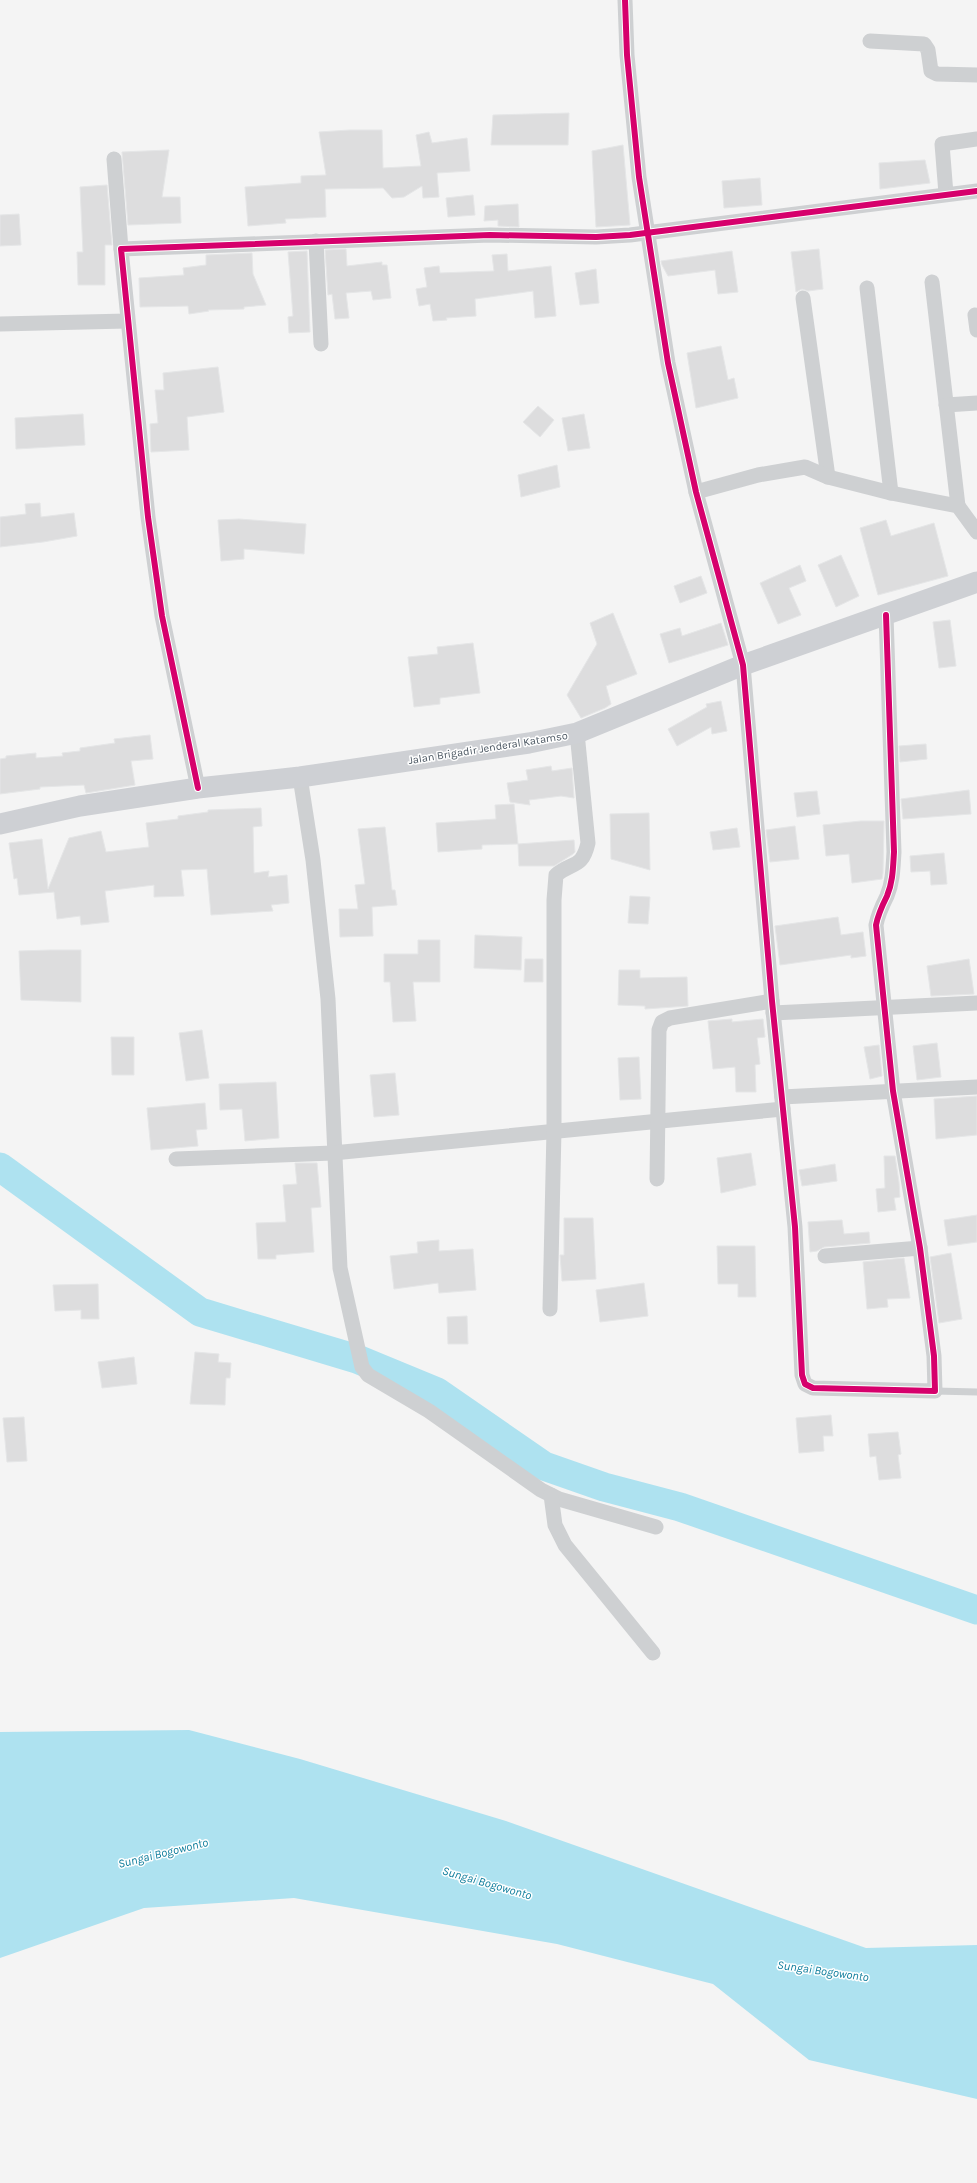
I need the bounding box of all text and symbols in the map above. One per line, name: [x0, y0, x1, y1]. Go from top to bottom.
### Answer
street label: Jalan Brigadir Jenderal Katamso: [407, 729, 569, 767]
water label: Sungai Bogowonto: [117, 1835, 210, 1871]
water label: Sungai Bogowonto: [441, 1864, 533, 1902]
water label: Sungai Bogowonto: [776, 1958, 870, 1984]

